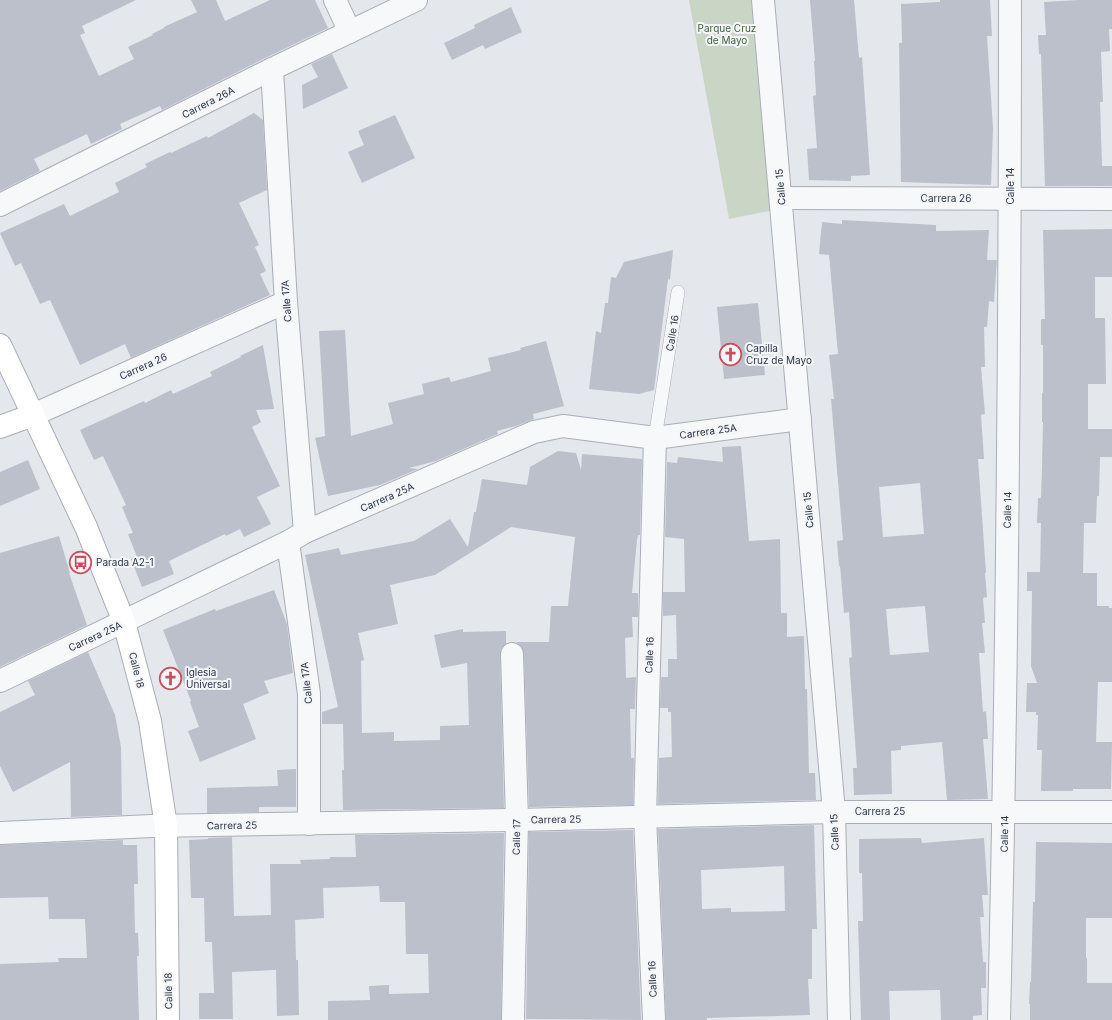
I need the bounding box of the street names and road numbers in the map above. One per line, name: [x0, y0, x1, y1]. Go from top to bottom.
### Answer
street label: Carrera 26A: [180, 84, 236, 120]
street label: Calle 15: [772, 168, 788, 206]
street label: Calle 14: [1004, 168, 1016, 204]
street label: Carrera 26: [921, 192, 971, 204]
street label: Calle 17A: [279, 280, 293, 322]
street label: Calle 16: [663, 314, 681, 352]
street label: Carrera 26: [117, 350, 169, 382]
street label: Carrera 25A: [679, 421, 737, 441]
street label: Carrera 25A: [358, 480, 416, 514]
street label: Calle 15: [800, 491, 816, 529]
street label: Calle 14: [1001, 491, 1013, 529]
street label: Carrera 25A: [66, 618, 124, 654]
street label: Calle 16: [642, 636, 656, 674]
street label: Calle 18: [127, 651, 147, 689]
street label: Calle 17A: [298, 661, 314, 704]
street label: Carrera 25: [855, 805, 905, 817]
street label: Carrera 25: [531, 813, 581, 825]
street label: Calle 15: [827, 814, 841, 850]
street label: Calle 14: [998, 815, 1010, 853]
street label: Calle 17: [510, 818, 522, 855]
street label: Carrera 25: [207, 819, 257, 831]
street label: Calle 16: [645, 960, 659, 998]
street label: Calle 18: [162, 973, 174, 1009]

